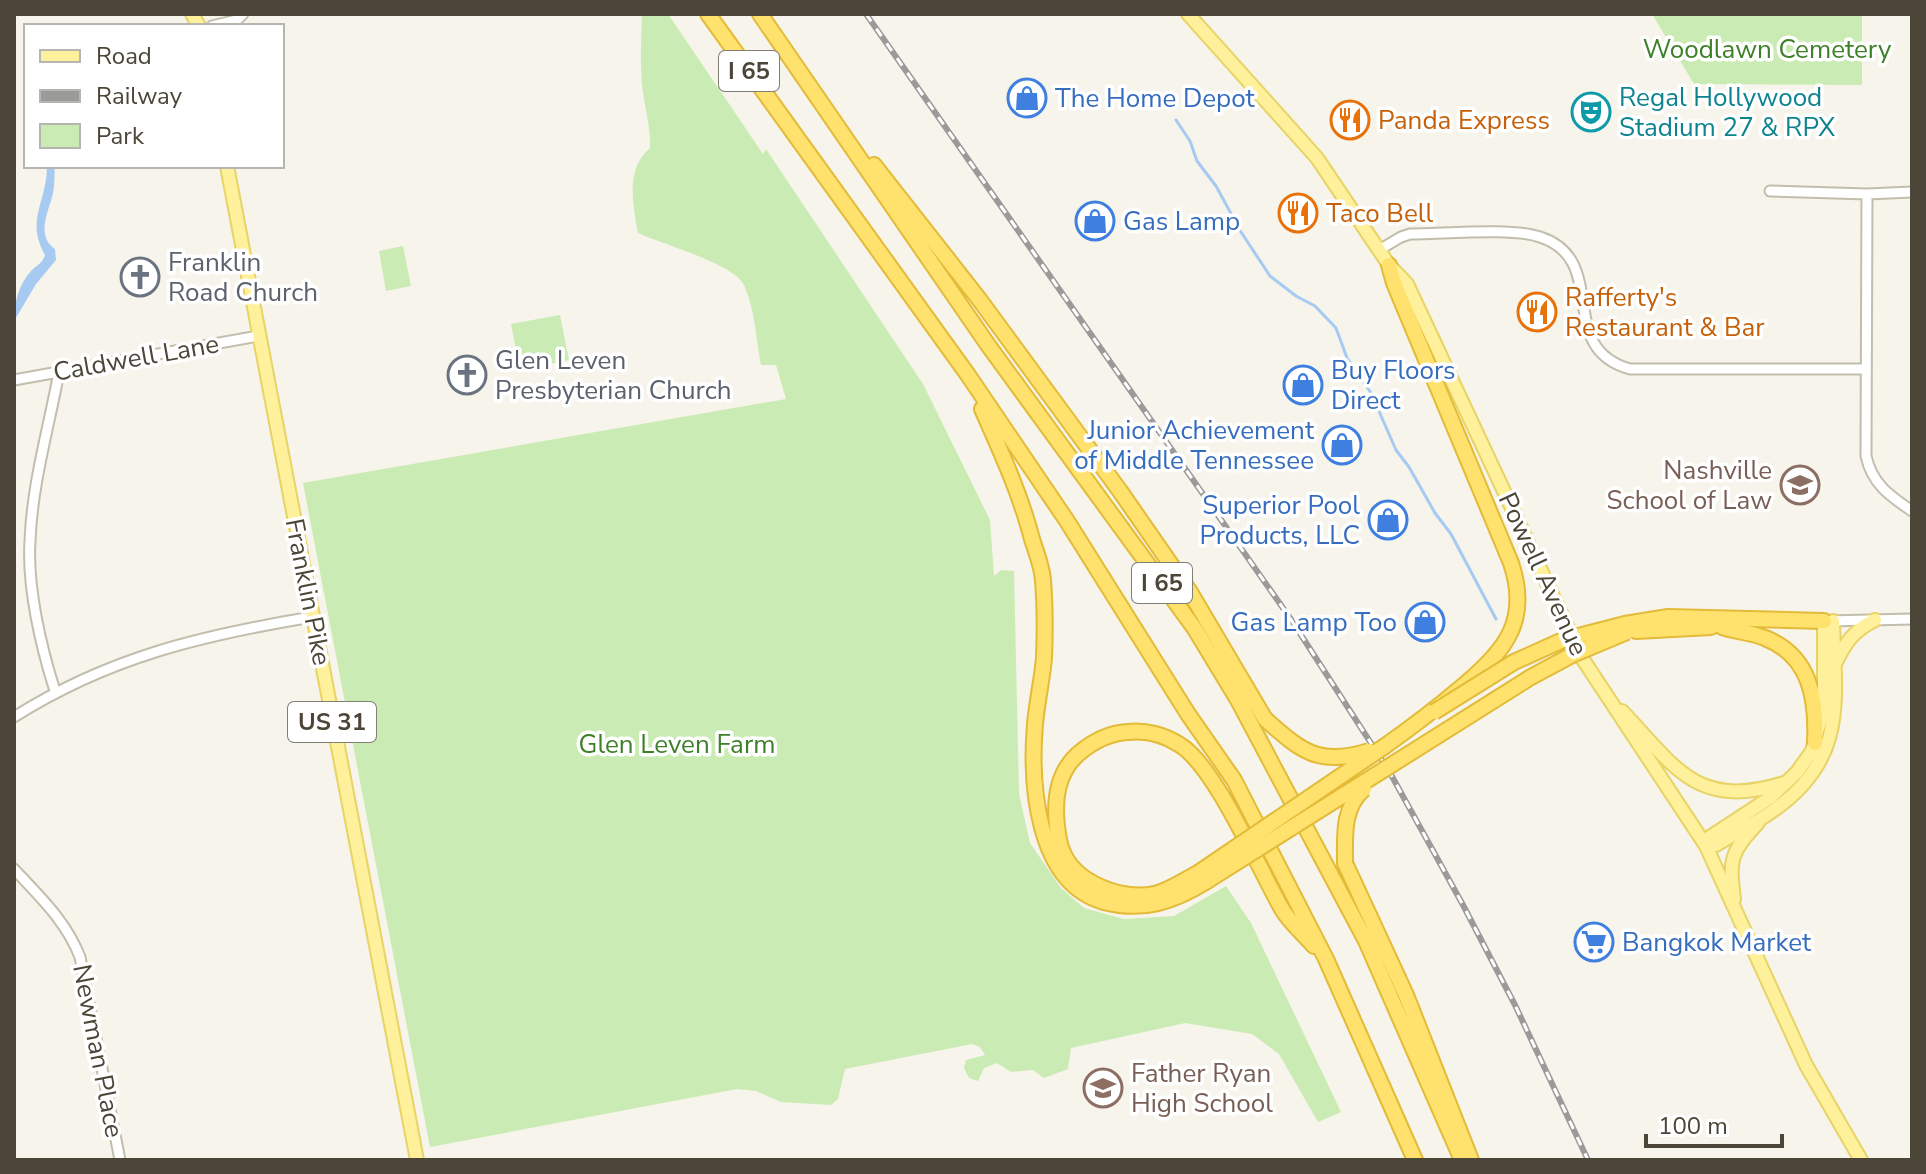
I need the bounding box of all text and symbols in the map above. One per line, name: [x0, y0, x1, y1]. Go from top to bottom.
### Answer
legend: [24, 24, 284, 168]
park label: Woodlawn Cemetery: [1643, 32, 1892, 67]
text: Road: [96, 40, 152, 72]
road number: I 65: [719, 51, 779, 91]
shop icon: The Home Depot: [1006, 77, 1048, 119]
text: Railway: [96, 80, 183, 112]
place label: Regal Hollywood Stadium 27 & RPX: [1619, 80, 1835, 145]
place label: The Home Depot: [1055, 81, 1256, 116]
theatre icon: Regal Hollywood Stadium 27 & RPX: [1570, 91, 1612, 133]
restaurant icon: Panda Express: [1329, 99, 1371, 141]
place label: Panda Express: [1378, 103, 1550, 138]
text: Park: [96, 120, 145, 152]
restaurant icon: Taco Bell: [1277, 192, 1319, 234]
place label: Taco Bell: [1326, 196, 1433, 231]
shop icon: Gas Lamp: [1074, 200, 1116, 242]
place label: Gas Lamp: [1123, 204, 1240, 239]
place label: Franklin Road Church: [168, 245, 318, 310]
church icon: Franklin Road Church: [119, 256, 161, 298]
place label: Rafferty's Restaurant & Bar: [1565, 280, 1765, 345]
restaurant icon: Rafferty's Restaurant & Bar: [1516, 291, 1558, 333]
street label: Caldwell Lane: [50, 326, 222, 390]
place label: Glen Leven Presbyterian Church: [495, 343, 731, 408]
place label: Buy Floors Direct: [1331, 353, 1456, 418]
church icon: Glen Leven Presbyterian Church: [446, 354, 488, 396]
shop icon: Buy Floors Direct: [1282, 364, 1324, 406]
place label: Junior Achievement of Middle Tennessee: [1074, 413, 1315, 478]
shop icon: Junior Achievement of Middle Tennessee: [1321, 424, 1363, 466]
place label: Nashville School of Law: [1607, 453, 1772, 518]
school or university icon: Nashville School of Law: [1779, 464, 1821, 506]
street label: Powell Avenue: [1490, 487, 1596, 661]
place label: Superior Pool Products, LLC: [1200, 488, 1360, 553]
shop icon: Superior Pool Products, LLC: [1367, 499, 1409, 541]
street label: Franklin Pike: [277, 516, 339, 668]
road number: I 65: [1132, 563, 1192, 603]
shop icon: Gas Lamp Too: [1404, 601, 1446, 643]
place label: Gas Lamp Too: [1231, 605, 1397, 640]
road number: US 31: [288, 702, 376, 742]
park label: Glen Leven Farm: [579, 727, 775, 762]
supermarket icon: Bangkok Market: [1573, 921, 1615, 963]
place label: Bangkok Market: [1622, 925, 1812, 960]
street label: Newman Place: [64, 961, 132, 1141]
place label: Father Ryan High School: [1131, 1056, 1273, 1121]
school or university icon: Father Ryan High School: [1082, 1067, 1124, 1109]
scale bar: [1646, 1098, 1782, 1148]
text: 100 m: [1658, 1110, 1728, 1142]

